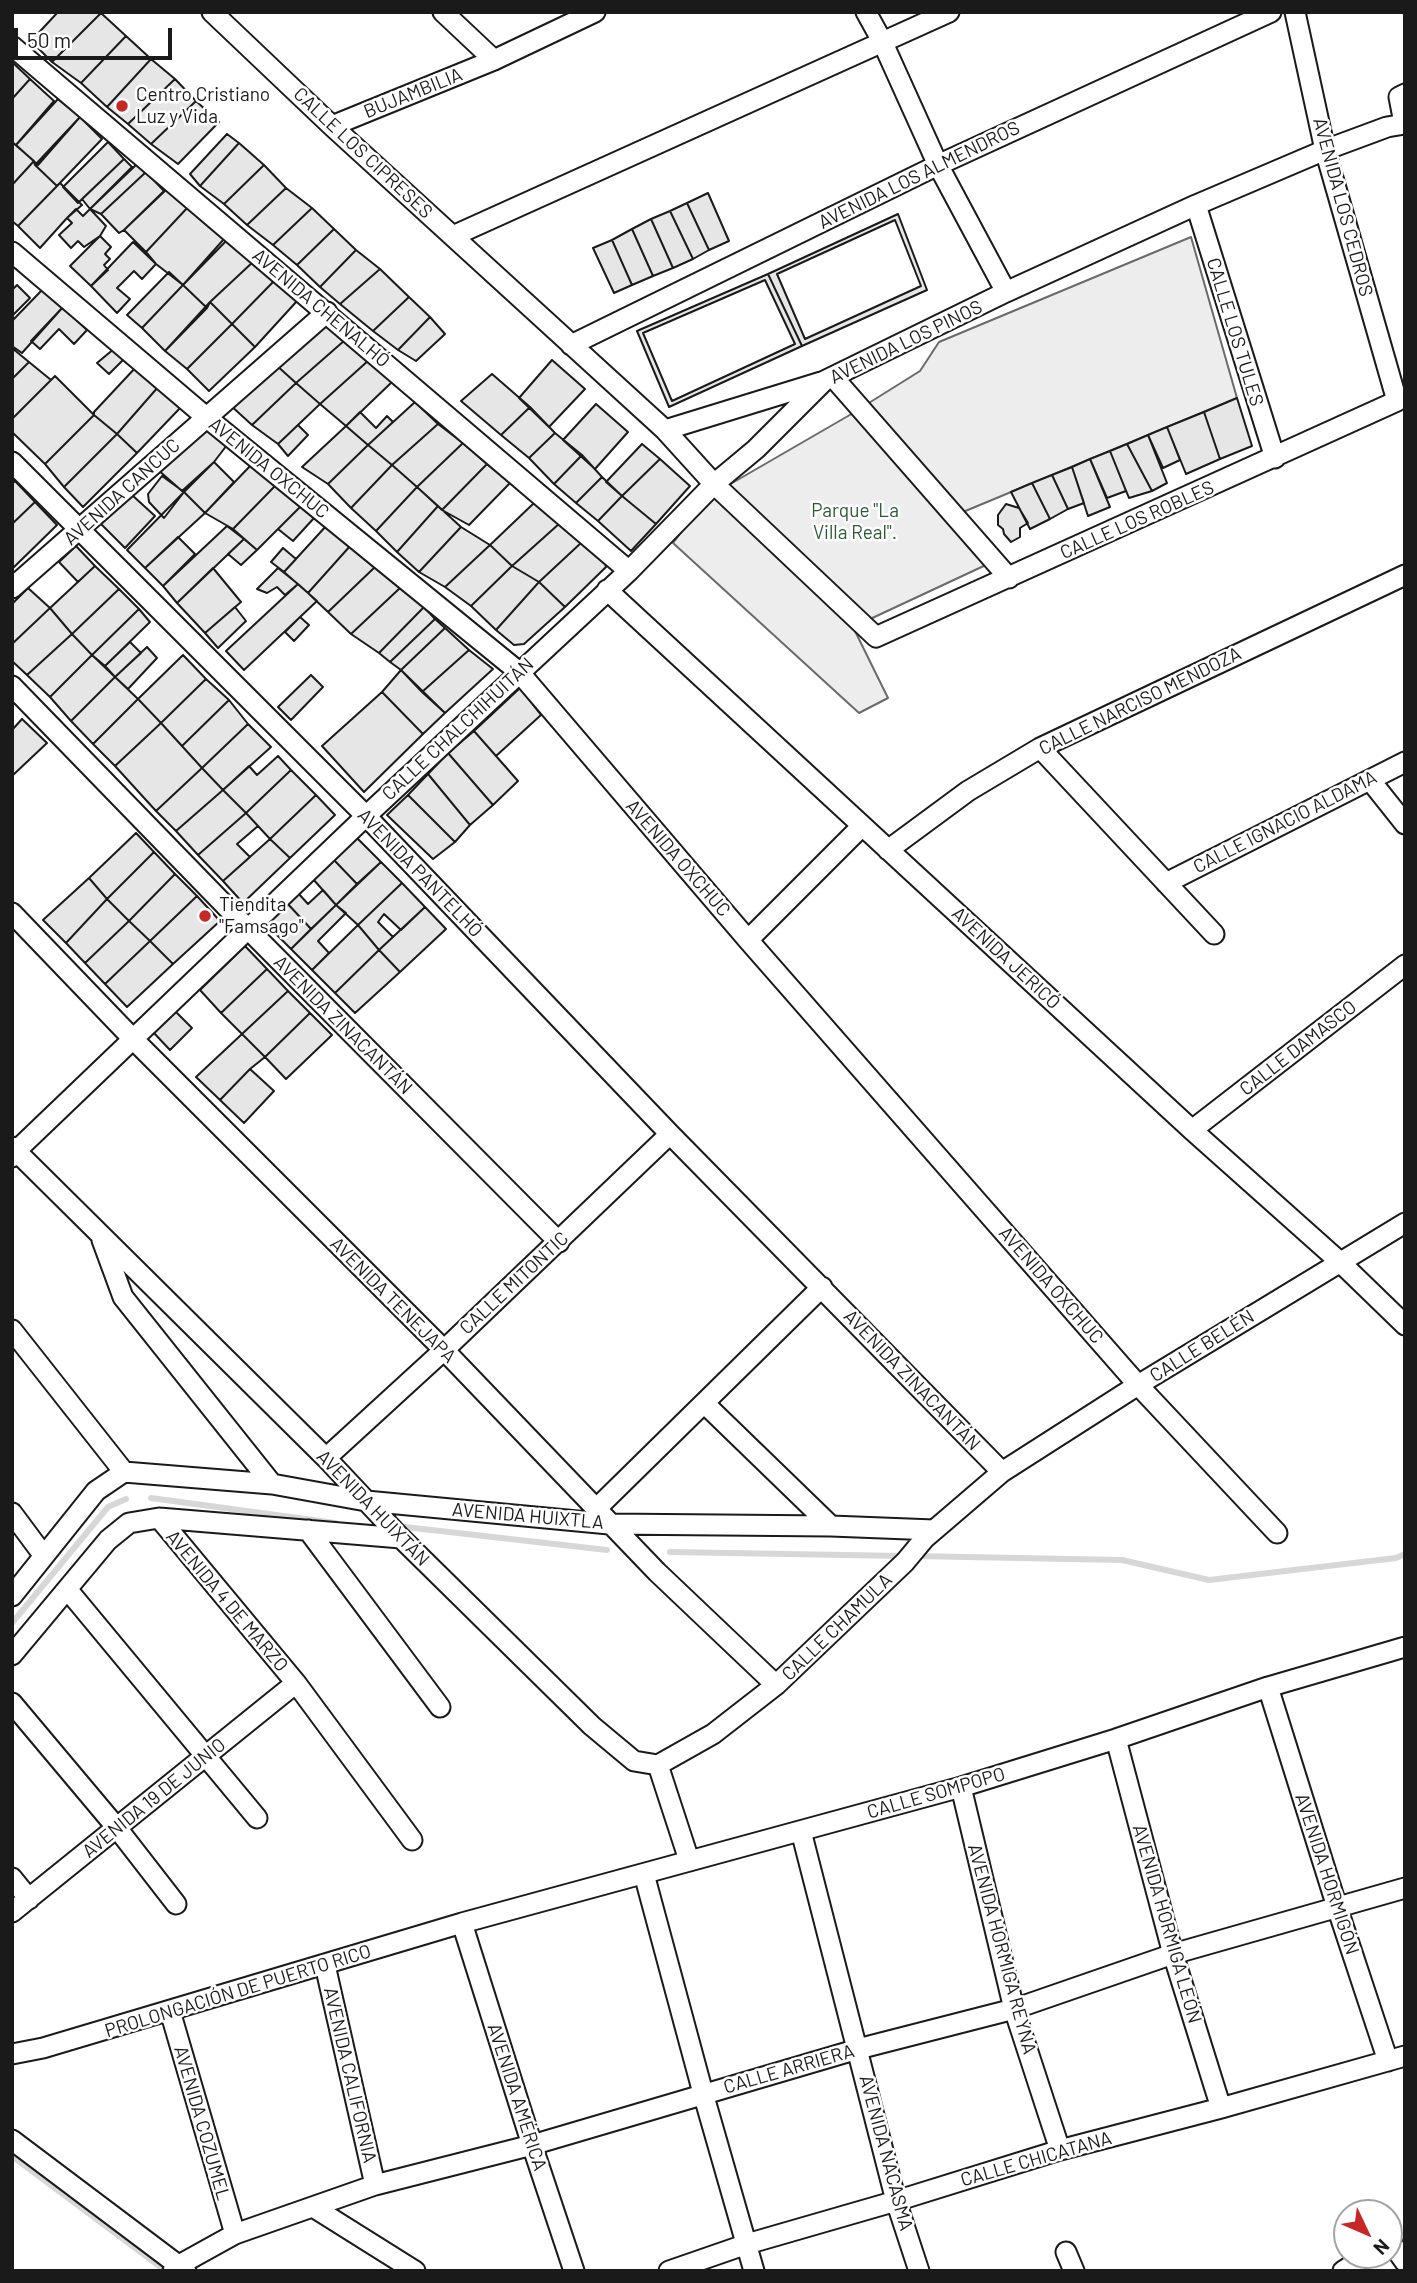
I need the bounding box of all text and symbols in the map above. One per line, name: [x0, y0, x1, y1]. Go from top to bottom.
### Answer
scale bar: [18, 14, 175, 58]
text: 50 m: [27, 27, 71, 52]
street label: BUJAMBILIA: [360, 63, 466, 123]
street label: CALLE LOS CIPRESES: [289, 83, 437, 223]
place label: Centro Cristiano Luz y Vida: [136, 84, 270, 128]
marker: Centro Cristiano Luz y Vida: [114, 98, 130, 114]
street label: AVENIDA LOS CEDROS: [1308, 115, 1378, 299]
street label: AVENIDA LOS ALMENDROS: [815, 116, 1023, 234]
street label: AVENIDA CHENALHÓ: [248, 244, 394, 372]
street label: CALLE LOS TULES: [1202, 255, 1268, 409]
street label: AVENIDA LOS PINOS: [826, 295, 986, 389]
street label: AVENIDA OXCHUC: [204, 413, 334, 523]
street label: AVENIDA CANCUC: [59, 434, 185, 550]
street label: CALLE LOS ROBLES: [1056, 476, 1218, 564]
park label: Parque "La Villa Real".: [811, 500, 899, 544]
street label: CALLE NARCISO MENDOZA: [1035, 642, 1245, 760]
street label: CALLE CHALCHIHUITÁN: [378, 653, 538, 805]
street label: CALLE IGNACIO ALDAMA: [1189, 766, 1381, 878]
street label: AVENIDA OXCHUC: [621, 795, 735, 921]
street label: AVENIDA PANTELHÓ: [353, 804, 487, 942]
place label: Tiendita "Famsago": [219, 894, 304, 938]
street label: AVENIDA JERICÓ: [947, 902, 1065, 1014]
marker: Tiendita "Famsago": [197, 908, 213, 924]
street label: AVENIDA ZINACANTÁN: [269, 951, 417, 1099]
street label: CALLE DAMASCO: [1235, 995, 1361, 1101]
street label: AVENIDA OXCHUC: [994, 1222, 1108, 1348]
street label: CALLE MITONTIC: [455, 1227, 573, 1339]
street label: AVENIDA TENEJAPA: [325, 1232, 461, 1368]
street label: AVENIDA ZINACANTÁN: [839, 1305, 985, 1455]
street label: CALLE BELÉN: [1146, 1305, 1258, 1387]
street label: AVENIDA HUIXTÁN: [312, 1445, 434, 1571]
street label: AVENIDA HUIXTLA: [451, 1498, 605, 1534]
street label: AVENIDA 4 DE MARZO: [161, 1526, 293, 1676]
street label: CALLE CHAMULA: [777, 1569, 897, 1685]
street label: AVENIDA 19 DE JUNIO: [78, 1733, 230, 1863]
street label: CALLE SOMPOPO: [864, 1762, 1008, 1824]
street label: AVENIDA HORMIGÓN: [1290, 1791, 1364, 1957]
street label: AVENIDA HORMIGA LEÓN: [1128, 1822, 1206, 2026]
street label: AVENIDA HORMIGA REYNA: [963, 1841, 1041, 2057]
street label: PROLONGACIÓN DE PUERTO RICO: [102, 1940, 374, 2042]
street label: AVENIDA CALIFORNIA: [319, 1985, 381, 2165]
street label: AVENIDA AMÉRICA: [482, 2020, 552, 2174]
street label: CALLE ARRIERA: [721, 2039, 857, 2099]
street label: AVENIDA COZUMEL: [169, 2043, 235, 2203]
street label: AVENIDA NACASMA: [854, 2073, 918, 2233]
street label: CALLE CHICATANA: [958, 2127, 1114, 2191]
north arrow: [1333, 2199, 1403, 2269]
text: N: [1369, 2235, 1395, 2260]

